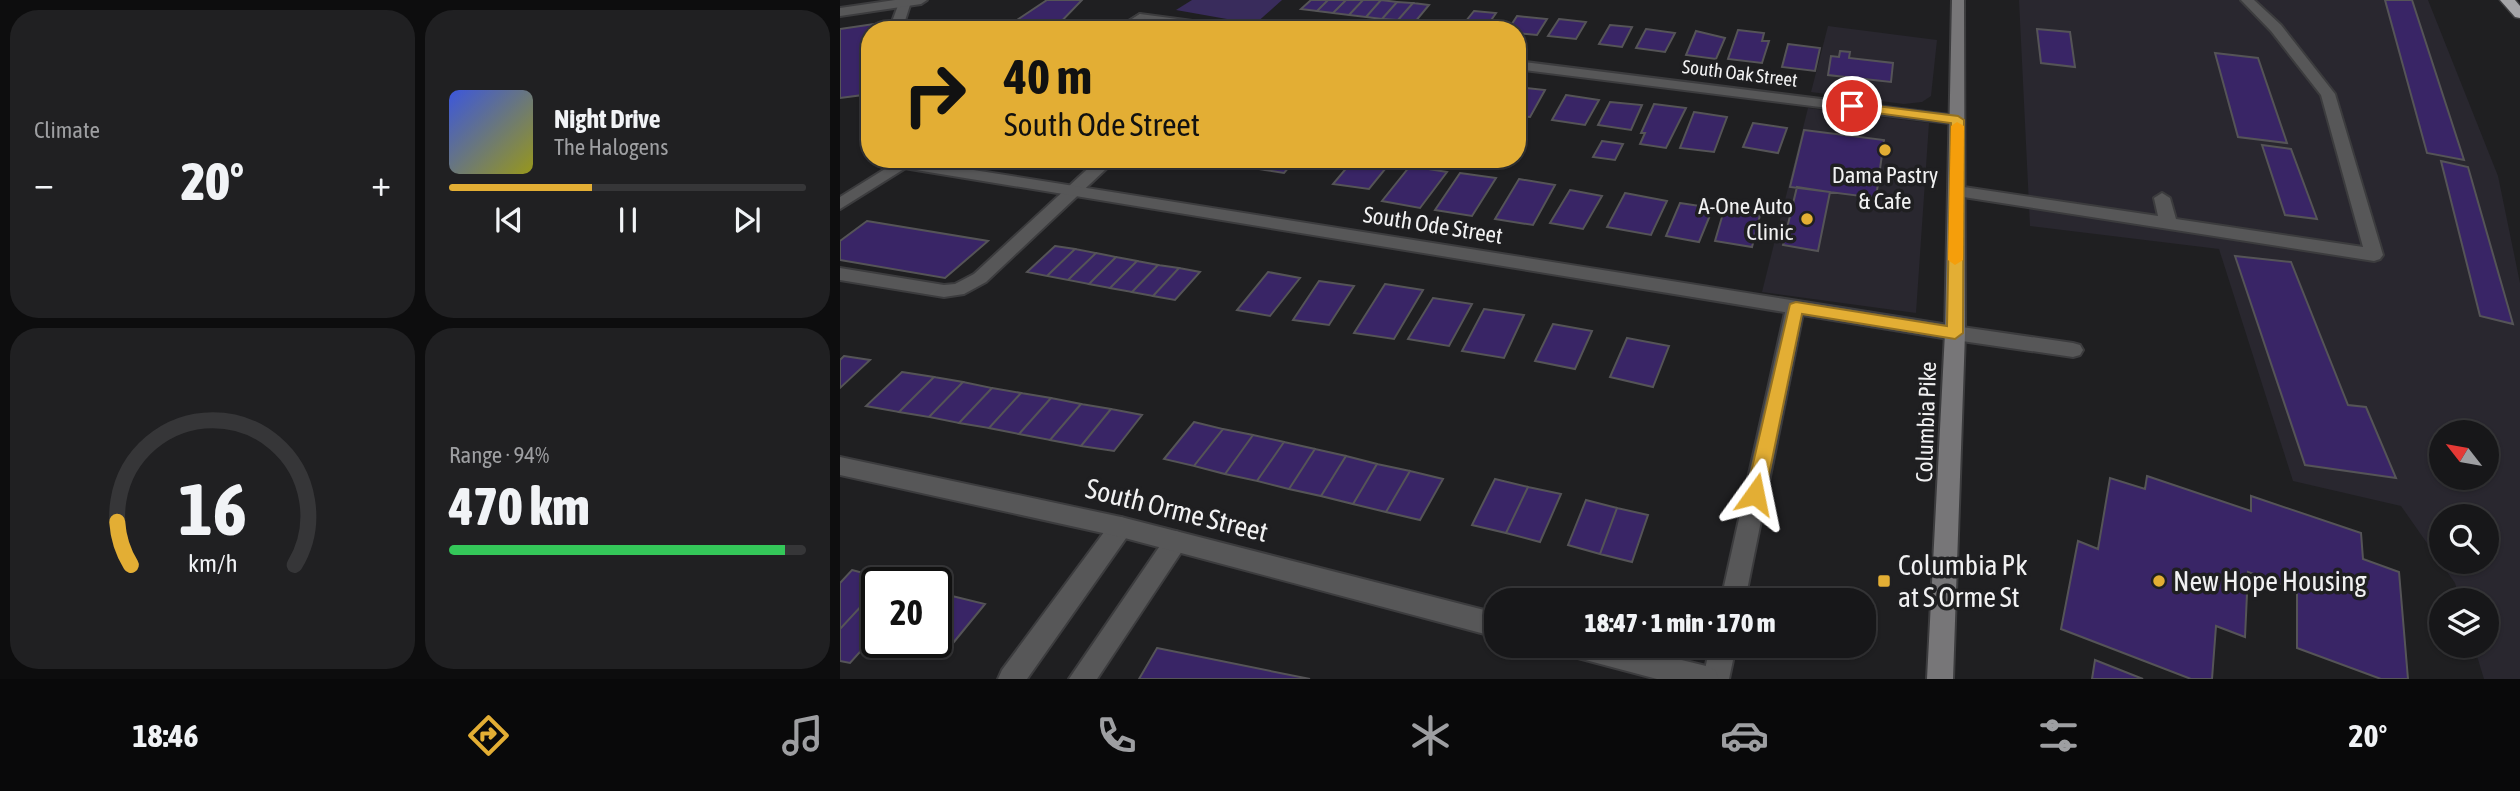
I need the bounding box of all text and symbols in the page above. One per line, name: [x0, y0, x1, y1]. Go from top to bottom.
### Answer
text: 40 m: [1004, 48, 1092, 104]
icon: right: [889, 49, 980, 140]
street label: South Oak Street: [1681, 55, 1799, 91]
pin: [1822, 76, 1882, 136]
icon: arrive: [1833, 87, 1871, 125]
text: Night Drive: [554, 104, 661, 134]
text: South Ode Street: [1004, 106, 1200, 143]
text: Climate: [34, 117, 100, 143]
text: The Halogens: [554, 134, 668, 160]
marker: Dama Pastry & Cafe: [1877, 142, 1893, 158]
text: 20°: [181, 151, 244, 211]
text: −: [34, 161, 54, 204]
text: +: [371, 161, 391, 204]
place label: Dama Pastry & Cafe: [1832, 162, 1938, 214]
place label: A-One Auto Clinic: [1698, 193, 1793, 245]
icon: previous: [490, 201, 528, 239]
icon: pause: [609, 201, 647, 239]
icon: next: [728, 201, 766, 239]
street label: South Ode Street: [1361, 201, 1505, 249]
marker: A-One Auto Clinic: [1799, 211, 1815, 227]
street label: Columbia Pike: [1911, 361, 1941, 483]
north arrow: [2429, 420, 2499, 490]
map controls: [2429, 420, 2499, 658]
text: Range · 94%: [449, 442, 549, 468]
position arrow: [1718, 457, 1792, 531]
text: 16: [178, 467, 247, 550]
street label: South Orme Street: [1083, 472, 1271, 548]
text: 470 km: [449, 476, 590, 536]
button: search: [2429, 504, 2499, 574]
text: km/h: [188, 548, 237, 576]
place label: Columbia Pk at S Orme St: [1898, 549, 2027, 613]
place label: New Hope Housing: [2173, 565, 2367, 597]
speed limit sign: 20: [861, 567, 952, 658]
marker: Columbia Pk at S Orme St: [1876, 573, 1892, 589]
marker: New Hope Housing: [2151, 573, 2167, 589]
button: layers: [2429, 588, 2499, 658]
text: 18:47 · 1 min · 170 m: [1585, 608, 1775, 638]
icon: directions: [464, 711, 513, 760]
icon: music: [778, 711, 827, 760]
icon: phone: [1092, 711, 1141, 760]
icon: climate: [1406, 711, 1455, 760]
icon: car: [1720, 711, 1769, 760]
icon: filters: [2034, 711, 2083, 760]
text: 18:46: [133, 717, 198, 754]
text: 20°: [2348, 717, 2387, 754]

